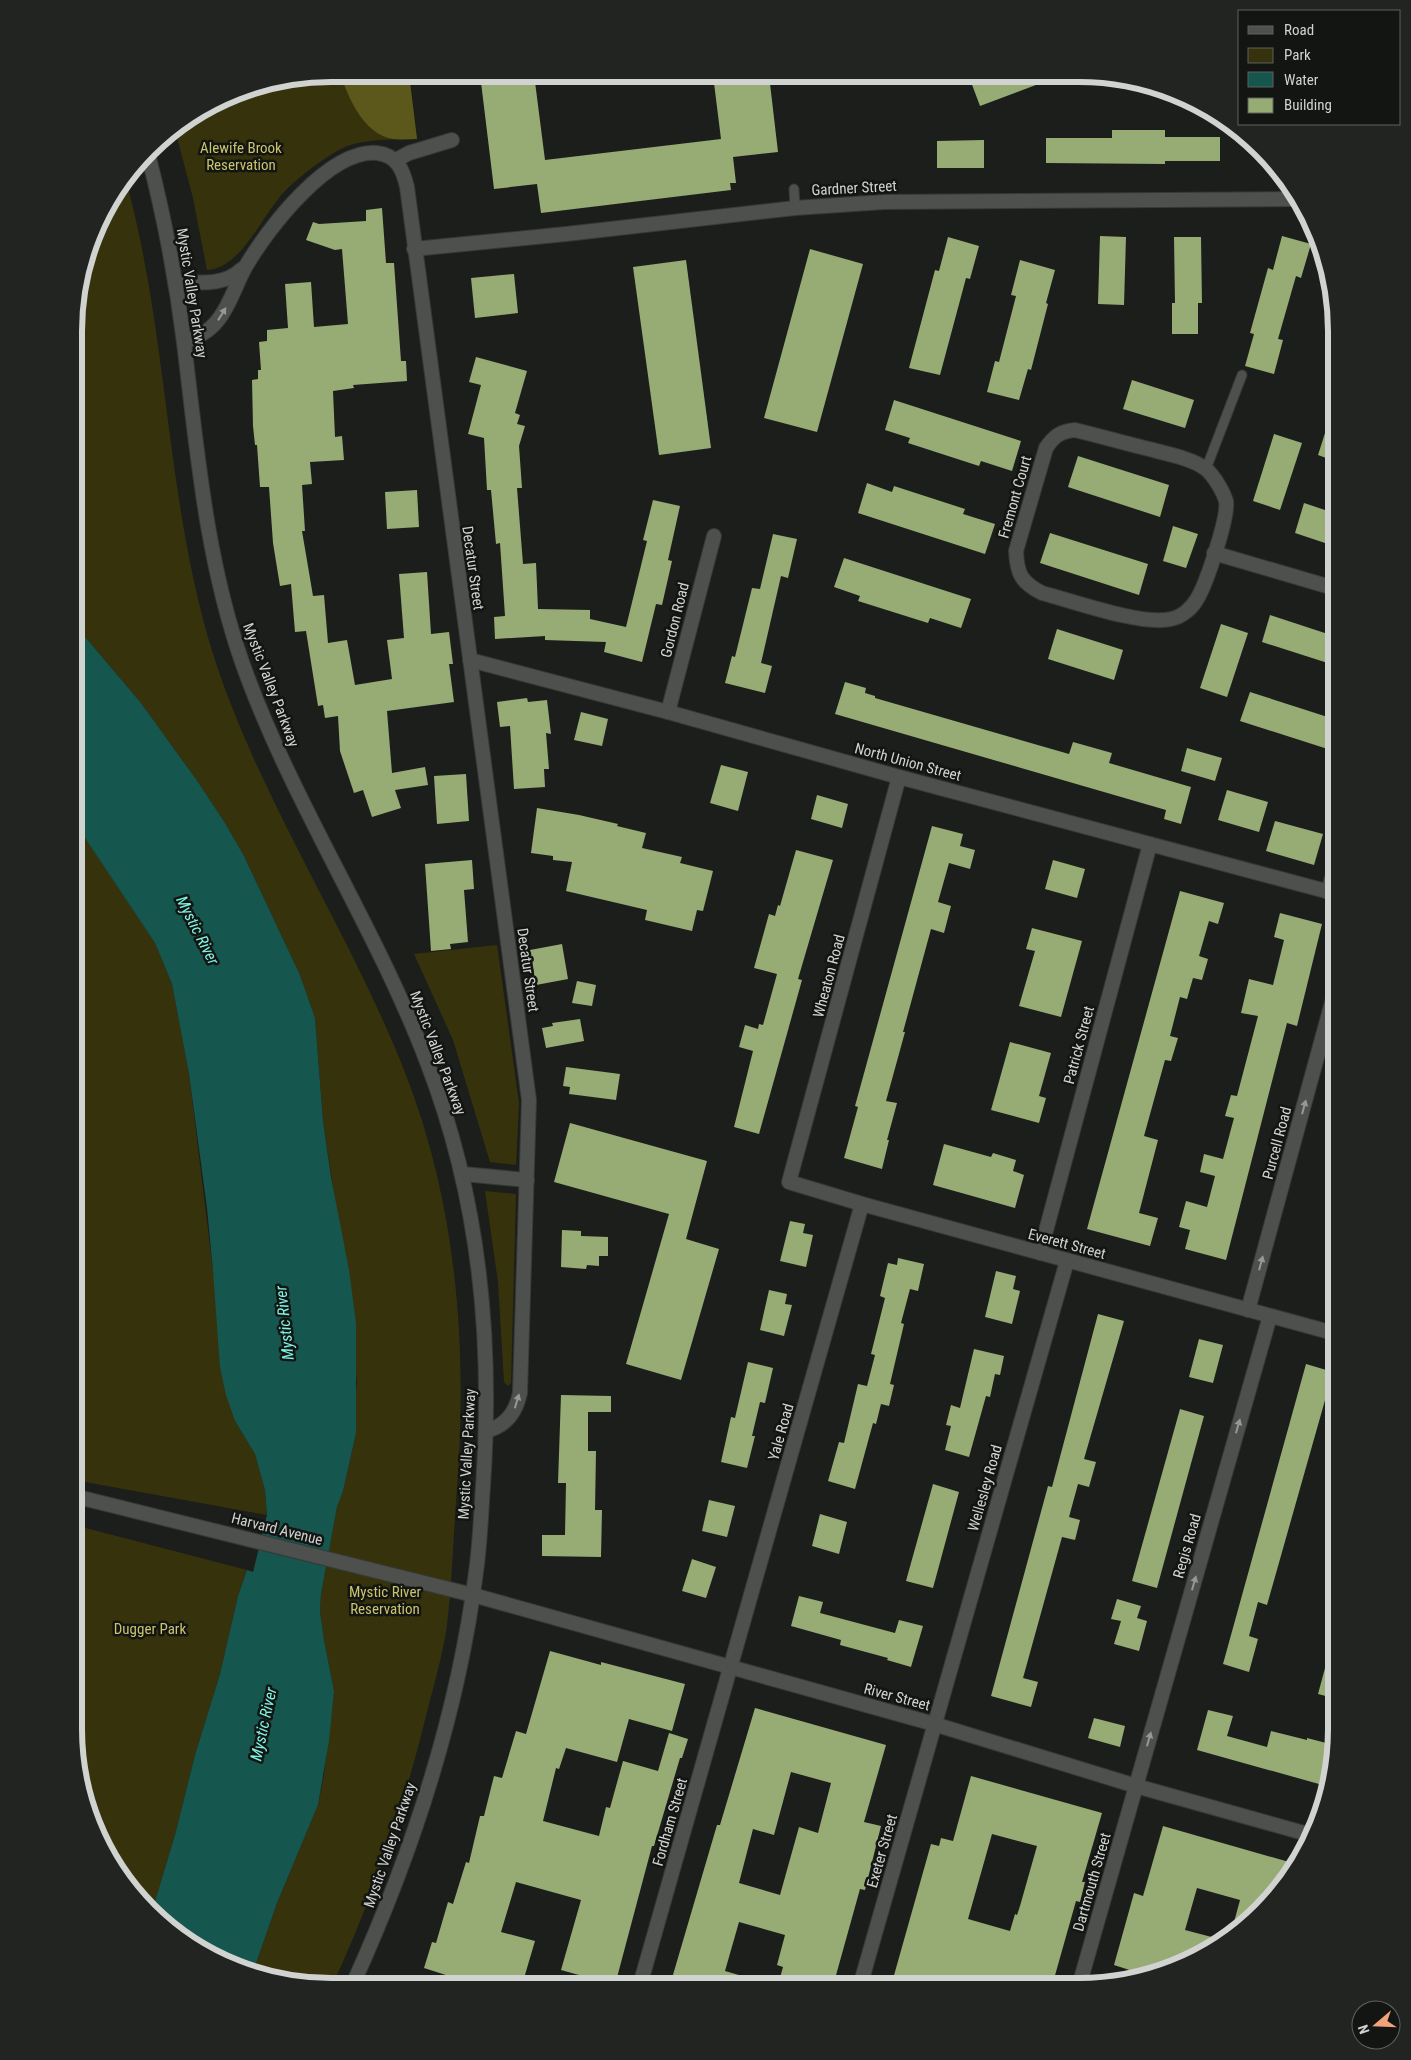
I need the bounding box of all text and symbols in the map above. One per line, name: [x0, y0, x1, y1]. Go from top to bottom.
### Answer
legend: [1238, 10, 1401, 125]
text: Road: [1284, 21, 1314, 39]
text: Park: [1284, 46, 1311, 64]
text: Water: [1284, 71, 1319, 89]
text: Building: [1284, 96, 1332, 114]
park label: Alewife Brook Reservation: [200, 139, 282, 174]
street label: Gardner Street: [811, 177, 897, 199]
street label: Mystic Valley Parkway: [173, 227, 211, 359]
one-way arrow: [217, 307, 226, 321]
street label: Fremont Court: [995, 454, 1035, 540]
street label: Decatur Street: [458, 525, 488, 611]
street label: Gordon Road: [657, 581, 693, 659]
street label: Mystic Valley Parkway: [239, 621, 303, 749]
street label: North Union Street: [853, 739, 963, 785]
water label: Mystic River: [172, 893, 224, 969]
street label: Decatur Street: [513, 927, 543, 1013]
street label: Wheaton Road: [809, 932, 849, 1020]
street label: Mystic Valley Parkway: [406, 989, 470, 1117]
street label: Patrick Street: [1060, 1004, 1098, 1086]
one-way arrow: [1300, 1099, 1308, 1114]
street label: Purcell Road: [1259, 1105, 1295, 1181]
street label: Everett Street: [1026, 1225, 1108, 1263]
one-way arrow: [1257, 1256, 1265, 1271]
water label: Mystic River: [271, 1284, 298, 1361]
street label: Mystic Valley Parkway: [455, 1388, 479, 1520]
one-way arrow: [514, 1393, 522, 1408]
street label: Yale Road: [764, 1401, 798, 1463]
one-way arrow: [1235, 1419, 1243, 1434]
street label: Wellesley Road: [964, 1443, 1006, 1533]
street label: Harvard Avenue: [230, 1509, 324, 1549]
street label: Regis Road: [1169, 1512, 1205, 1580]
one-way arrow: [1190, 1575, 1198, 1590]
park label: Mystic River Reservation: [349, 1583, 421, 1618]
park label: Dugger Park: [114, 1620, 186, 1638]
street label: River Street: [862, 1680, 932, 1714]
water label: Mystic River: [246, 1684, 281, 1763]
one-way arrow: [1146, 1731, 1154, 1746]
street label: Fordham Street: [649, 1776, 691, 1868]
street label: Mystic Valley Parkway: [360, 1780, 420, 1910]
street label: Exeter Street: [863, 1812, 901, 1890]
street label: Dartmouth Street: [1069, 1831, 1115, 1933]
north arrow: [1351, 2000, 1401, 2050]
text: N: [1355, 2023, 1373, 2036]

